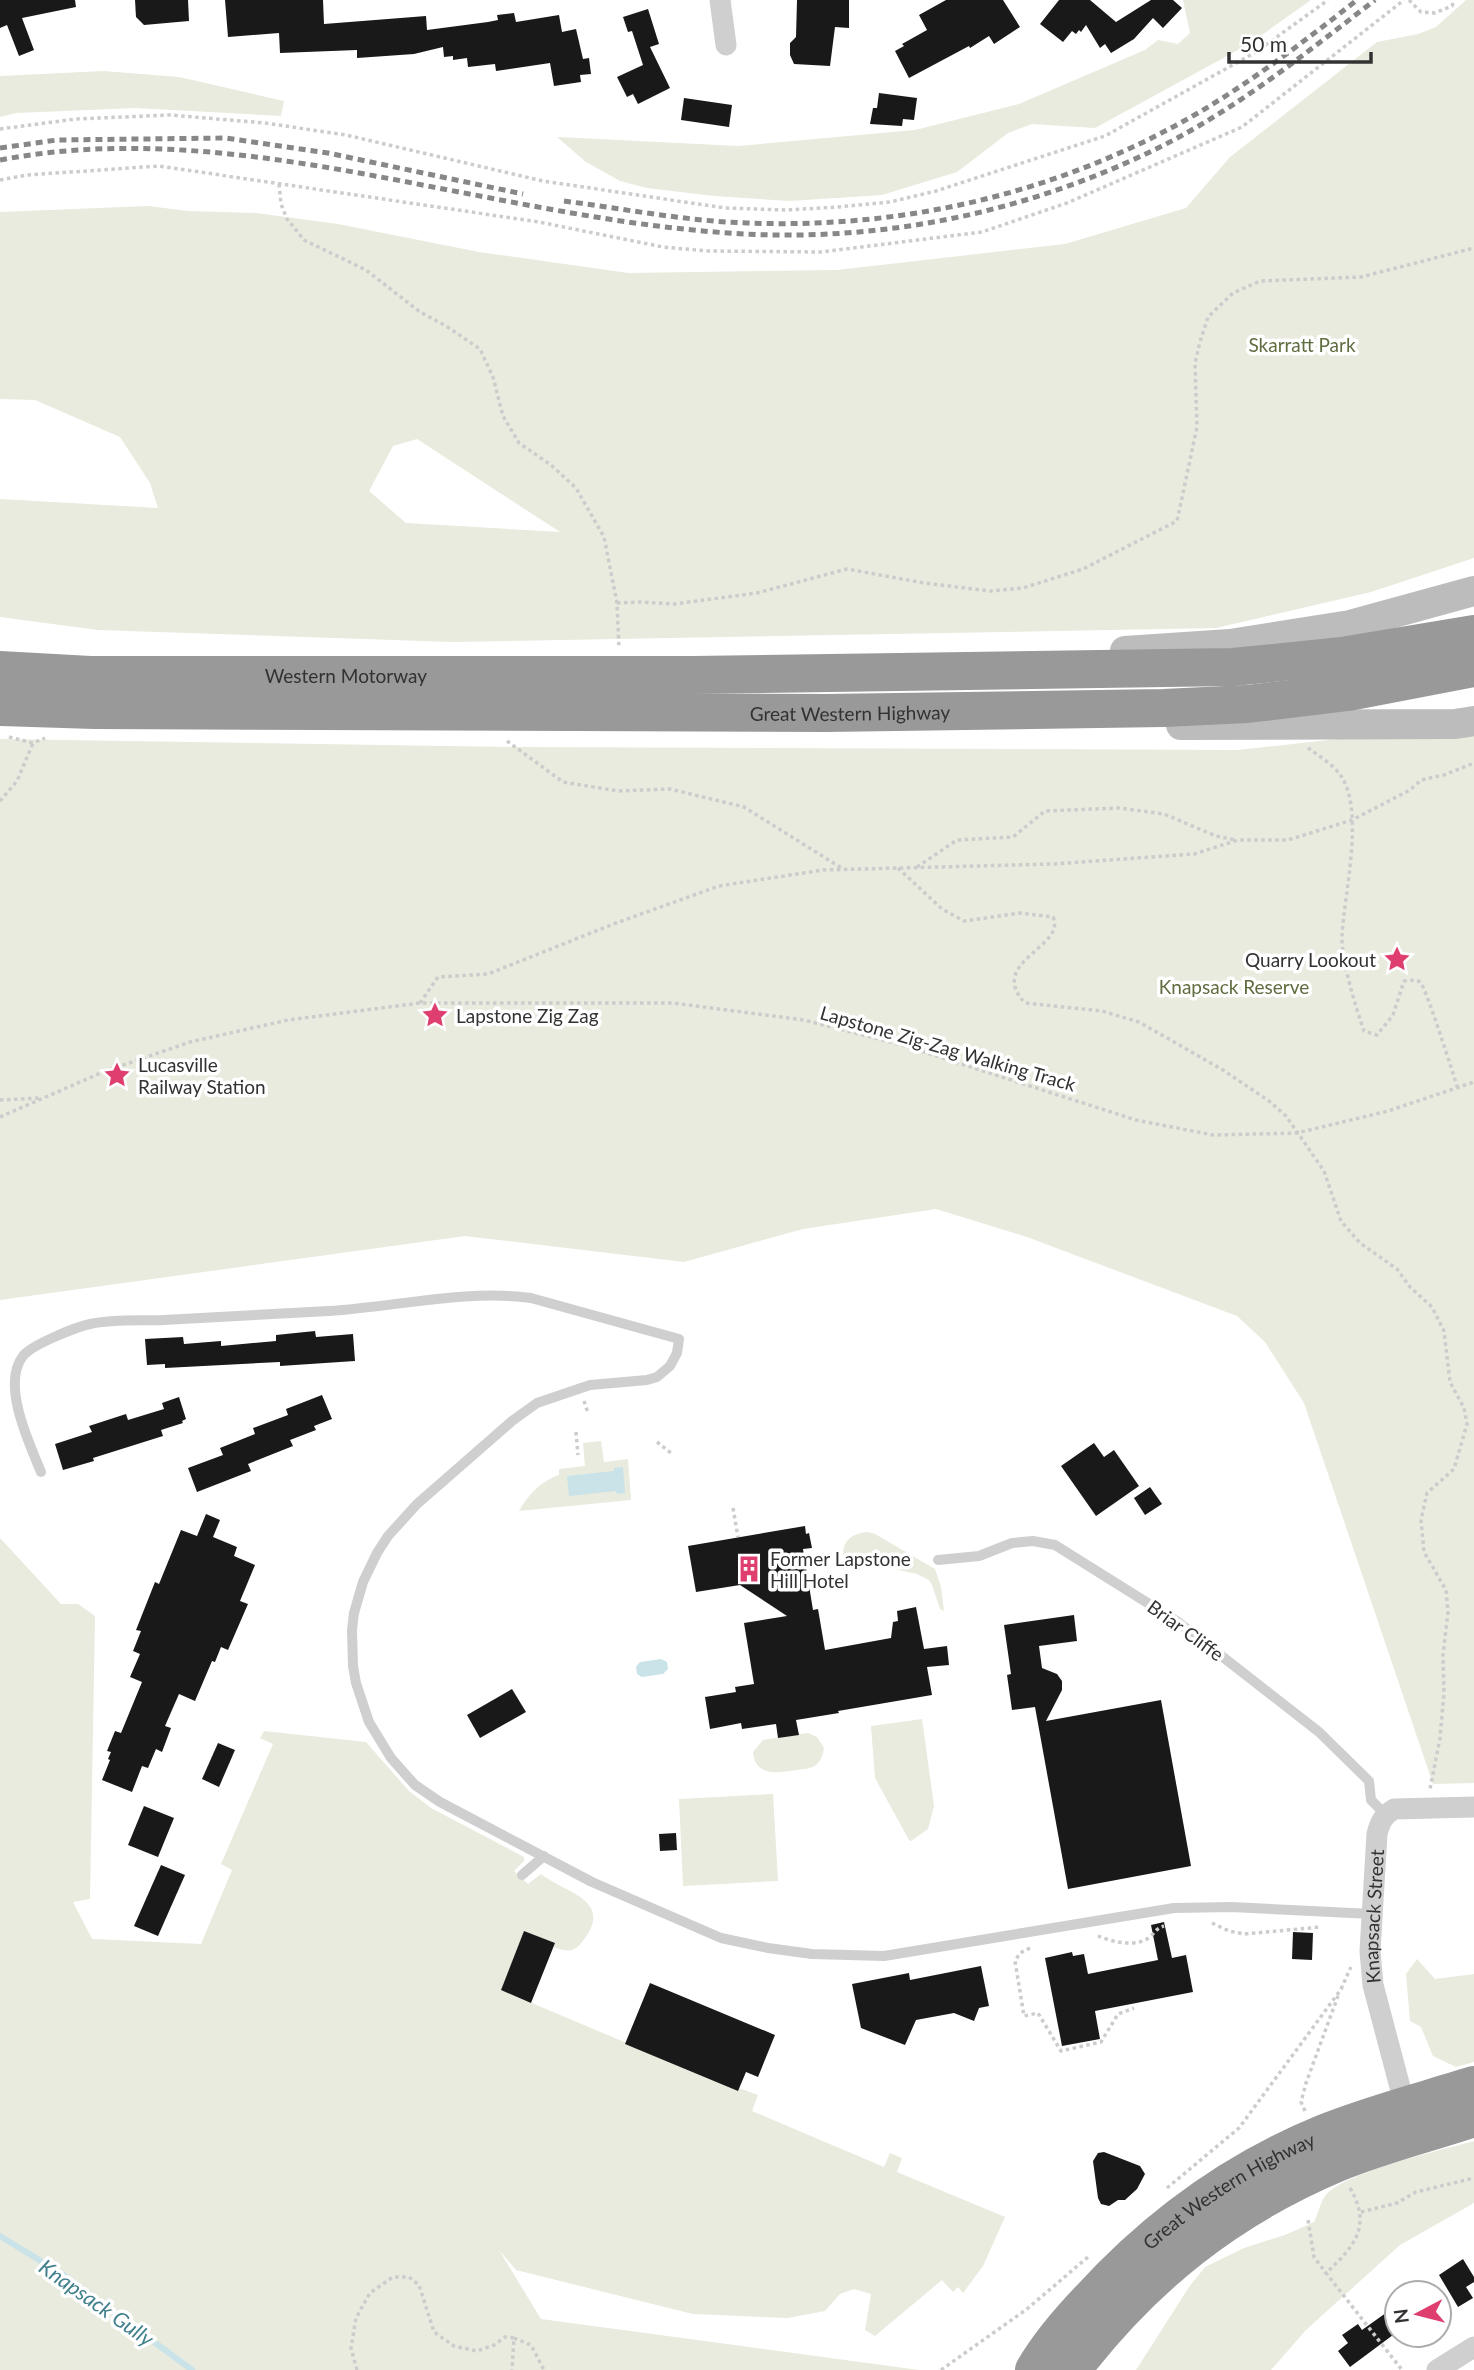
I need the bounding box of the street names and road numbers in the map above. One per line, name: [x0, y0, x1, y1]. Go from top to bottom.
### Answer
street label: Western Motorway: [265, 664, 427, 687]
street label: Great Western Highway: [750, 700, 951, 725]
street label: Lapstone Zig-Zag Walking Track: [818, 1000, 1079, 1096]
street label: Briar Cliffe: [1143, 1595, 1229, 1665]
street label: Knapsack Street: [1359, 1848, 1388, 1985]
street label: Great Western Highway: [1137, 2127, 1318, 2254]

